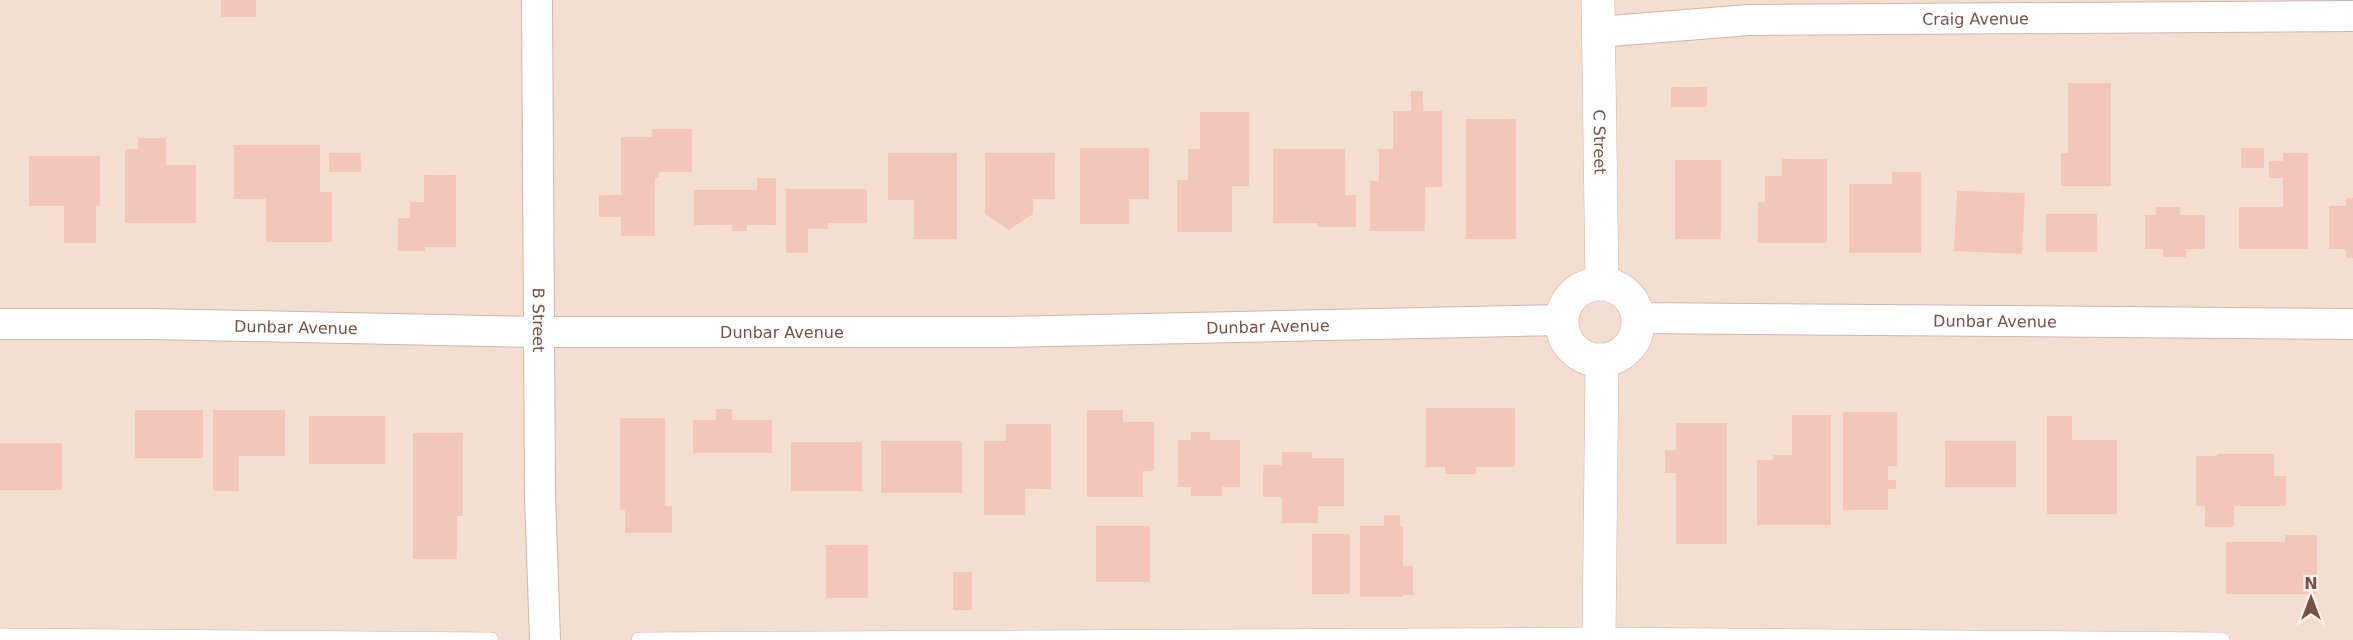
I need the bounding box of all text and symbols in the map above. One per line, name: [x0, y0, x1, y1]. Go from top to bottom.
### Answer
street label: Craig Avenue: [1922, 9, 2029, 28]
street label: C Street: [1590, 109, 1610, 175]
street label: B Street: [529, 288, 549, 352]
street label: Dunbar Avenue: [1933, 311, 2057, 331]
street label: Dunbar Avenue: [234, 316, 358, 338]
street label: Dunbar Avenue: [1206, 316, 1330, 337]
street label: Dunbar Avenue: [720, 323, 844, 342]
north arrow: [2281, 568, 2341, 628]
text: N: [2304, 574, 2318, 593]

